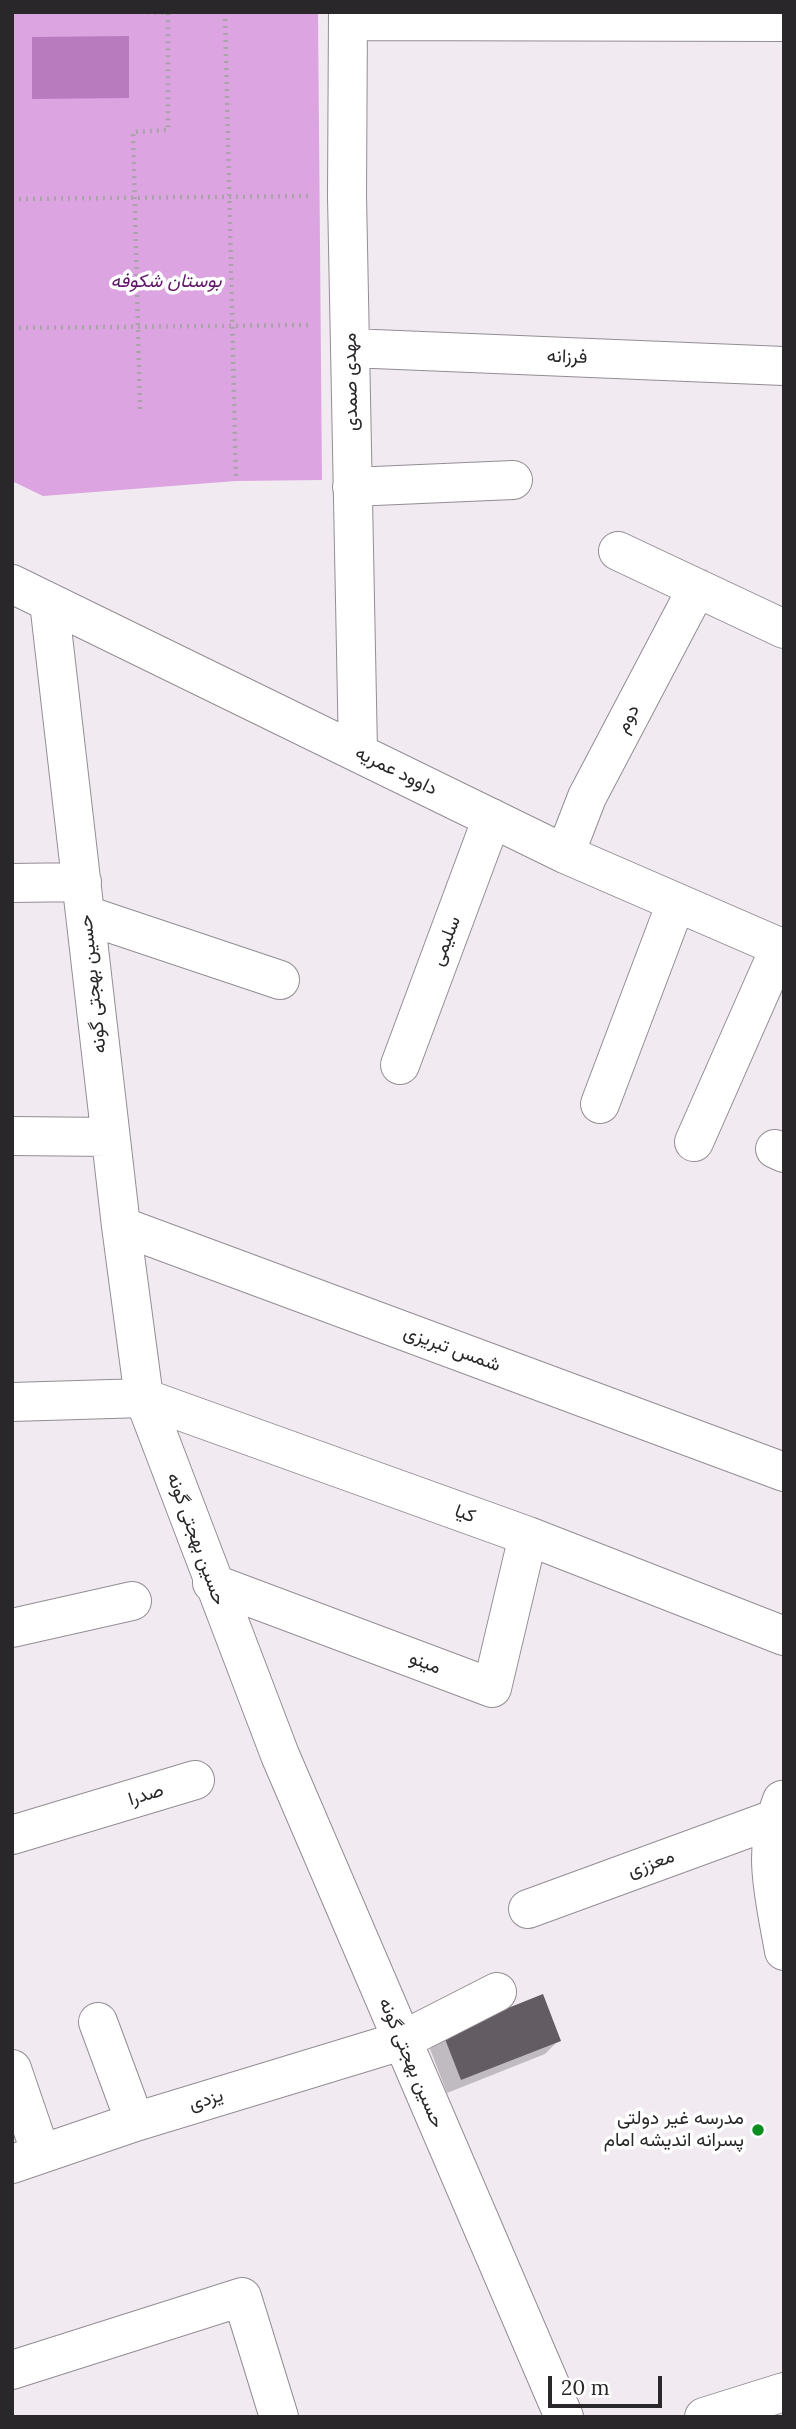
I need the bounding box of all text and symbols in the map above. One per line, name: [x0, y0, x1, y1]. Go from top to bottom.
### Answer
park label: بوستان شکوفه: [111, 271, 221, 293]
street label: مهدی صمدی: [339, 333, 363, 431]
street label: فرزانه: [546, 345, 588, 369]
street label: دوم: [611, 701, 645, 737]
street label: داوود عمریه: [351, 741, 441, 801]
street label: سلیمی: [426, 913, 466, 969]
street label: حسین بهجتی گونه: [74, 914, 112, 1054]
street label: شمس تبریزی: [400, 1321, 504, 1377]
street label: حسین بهجتی گونه: [161, 1470, 231, 1608]
street label: کیا: [452, 1500, 478, 1528]
street label: مینو: [406, 1647, 444, 1679]
street label: صدرا: [126, 1779, 166, 1811]
street label: معززی: [625, 1845, 677, 1883]
street label: حسین بهجتی گونه: [373, 1994, 449, 2132]
street label: یزدی: [186, 2084, 226, 2116]
place label: مدرسه غیر دولتی پسرانه اندیشه امام: [604, 2108, 744, 2152]
marker: مدرسه غیر دولتی پسرانه اندیشه امام: [750, 2122, 766, 2138]
scale bar: [551, 2362, 665, 2406]
text: 20 m: [561, 2374, 610, 2401]

